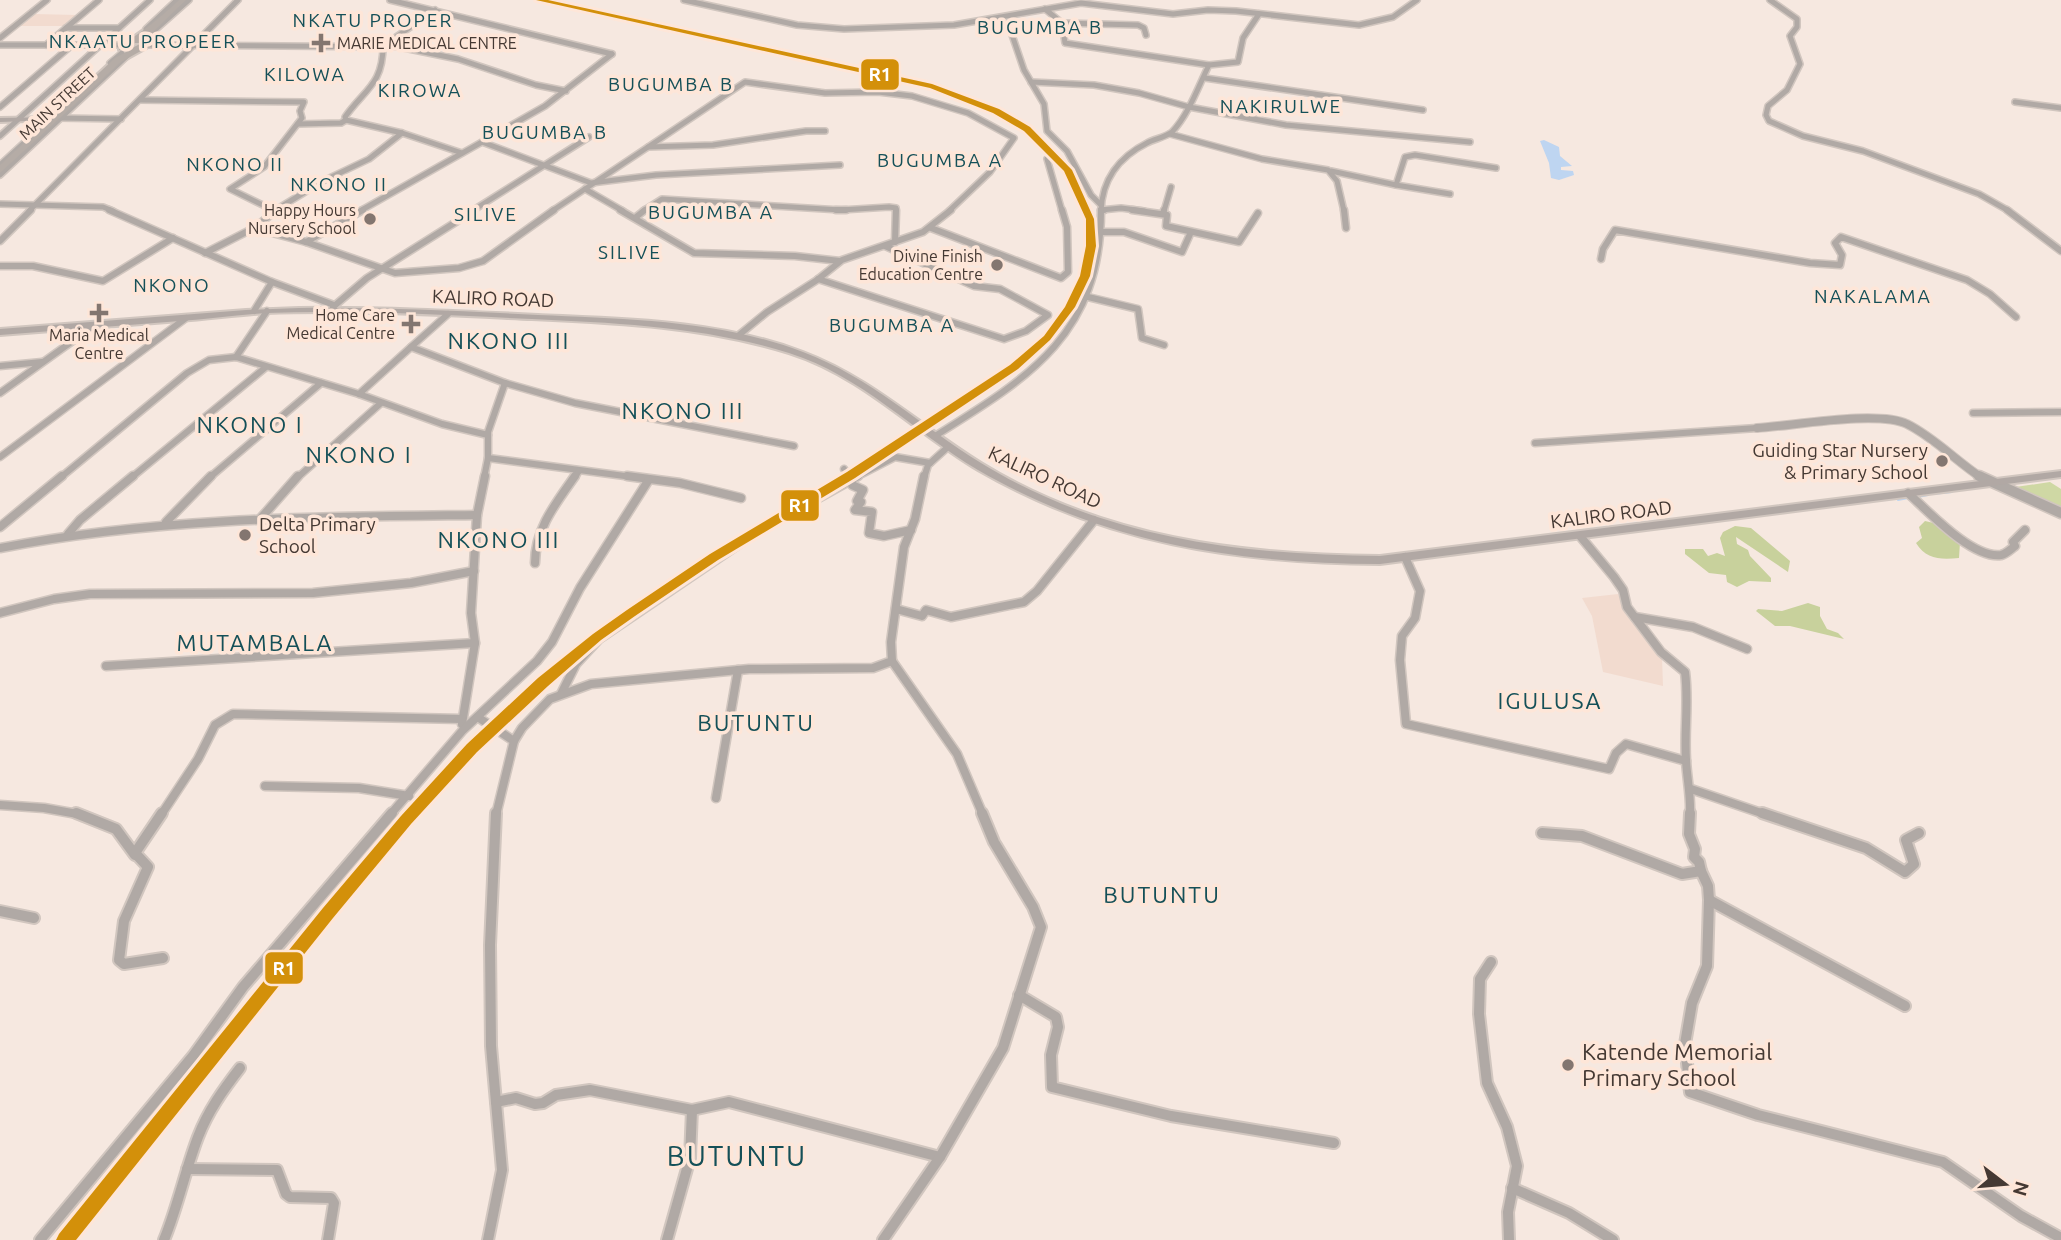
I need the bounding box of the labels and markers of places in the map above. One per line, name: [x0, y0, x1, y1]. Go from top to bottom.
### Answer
marker: MARIE MEDICAL CENTRE: [311, 33, 331, 53]
place label: MARIE MEDICAL CENTRE: [337, 34, 517, 52]
place label: Happy Hours Nursery School: [248, 201, 356, 237]
marker: Happy Hours Nursery School: [362, 211, 378, 227]
place label: Divine Finish Education Centre: [859, 247, 983, 283]
marker: Divine Finish Education Centre: [989, 257, 1005, 273]
marker: Maria Medical Centre: [89, 303, 109, 323]
place label: Home Care Medical Centre: [287, 306, 395, 342]
marker: Home Care Medical Centre: [401, 314, 421, 334]
place label: Maria Medical Centre: [49, 326, 149, 362]
place label: Guiding Star Nursery & Primary School: [1752, 439, 1928, 483]
marker: Guiding Star Nursery & Primary School: [1934, 453, 1950, 469]
place label: Delta Primary School: [259, 513, 376, 557]
marker: Delta Primary School: [237, 527, 253, 543]
place label: Katende Memorial Primary School: [1582, 1039, 1772, 1090]
marker: Katende Memorial Primary School: [1560, 1057, 1576, 1073]

